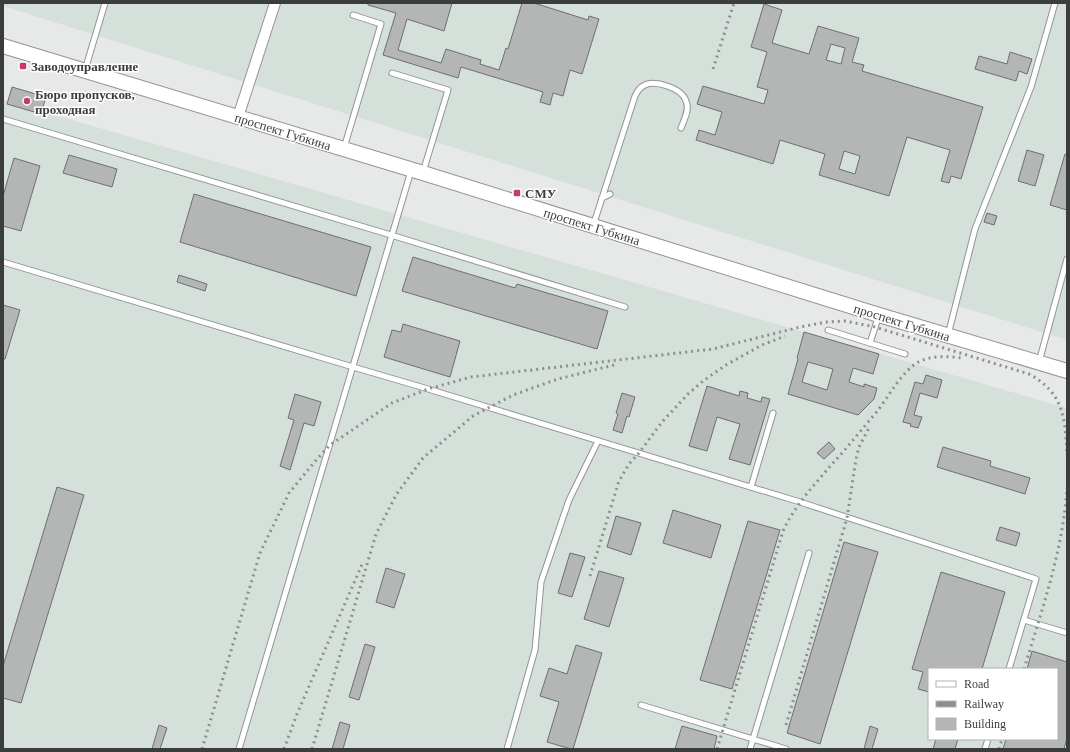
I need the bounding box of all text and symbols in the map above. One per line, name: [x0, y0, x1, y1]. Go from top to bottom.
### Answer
place label: Заводоуправление: [31, 59, 139, 74]
marker: Заводоуправление: [18, 61, 28, 71]
place label: Бюро пропусков, проходная: [35, 87, 135, 117]
marker: Бюро пропусков, проходная: [22, 96, 32, 106]
street label: проспект Губкина: [233, 110, 333, 153]
place label: СМУ: [525, 186, 557, 201]
marker: СМУ: [512, 188, 522, 198]
street label: проспект Губкина: [542, 205, 642, 248]
street label: проспект Губкина: [852, 301, 952, 344]
legend: [928, 668, 1058, 740]
text: Road: [964, 677, 989, 691]
text: Railway: [964, 697, 1004, 711]
text: Building: [964, 717, 1006, 731]

